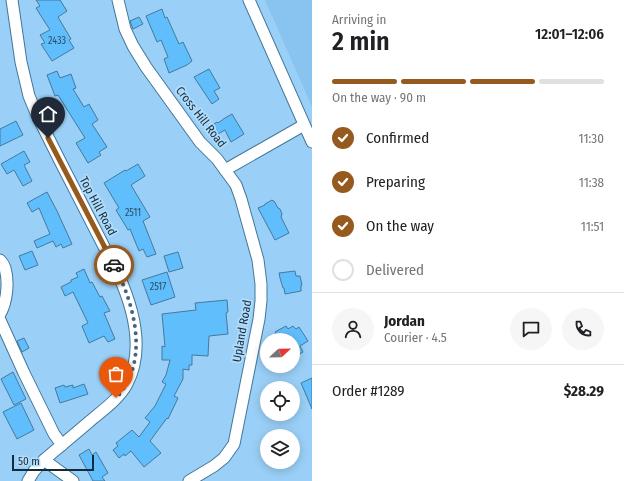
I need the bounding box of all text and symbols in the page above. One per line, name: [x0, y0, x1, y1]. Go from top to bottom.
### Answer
text: Arriving in: [332, 12, 386, 27]
text: 12:01–12:06: [535, 25, 604, 43]
text: 2 min: [332, 26, 390, 57]
house number: 2433: [48, 35, 66, 47]
street label: Cross Hill Road: [173, 84, 229, 150]
text: On the way · 90 m: [332, 90, 426, 105]
pin: [31, 97, 65, 138]
icon: home: [37, 103, 59, 125]
icon: check: [332, 127, 354, 149]
text: Confirmed: [366, 129, 429, 147]
text: 11:30: [579, 131, 604, 146]
icon: check: [332, 171, 354, 193]
text: Preparing: [366, 173, 425, 191]
street label: Top Hill Road: [77, 174, 119, 238]
text: 11:38: [579, 175, 604, 190]
house number: 2511: [125, 207, 141, 219]
icon: check: [332, 215, 354, 237]
text: On the way: [366, 217, 434, 235]
text: 11:51: [581, 219, 604, 234]
courier: [94, 245, 134, 285]
icon: car: [103, 254, 125, 276]
text: Delivered: [366, 261, 424, 279]
house number: 2517: [150, 281, 166, 293]
street label: Upland Road: [230, 299, 254, 363]
button: person: [332, 308, 374, 350]
button: chat: [510, 308, 552, 350]
button: phone: [562, 308, 604, 350]
text: Jordan: [384, 312, 425, 330]
text: Courier · 4.5: [384, 330, 447, 345]
north arrow: [260, 333, 300, 373]
map controls: [260, 333, 300, 469]
pin: [99, 357, 133, 398]
icon: bag: [105, 363, 127, 385]
button: locate: [260, 381, 300, 421]
text: Order #1289: [332, 382, 405, 400]
text: $28.29: [564, 382, 604, 400]
button: layers: [260, 429, 300, 469]
scale bar: [12, 453, 94, 472]
text: 50 m: [18, 455, 40, 468]

